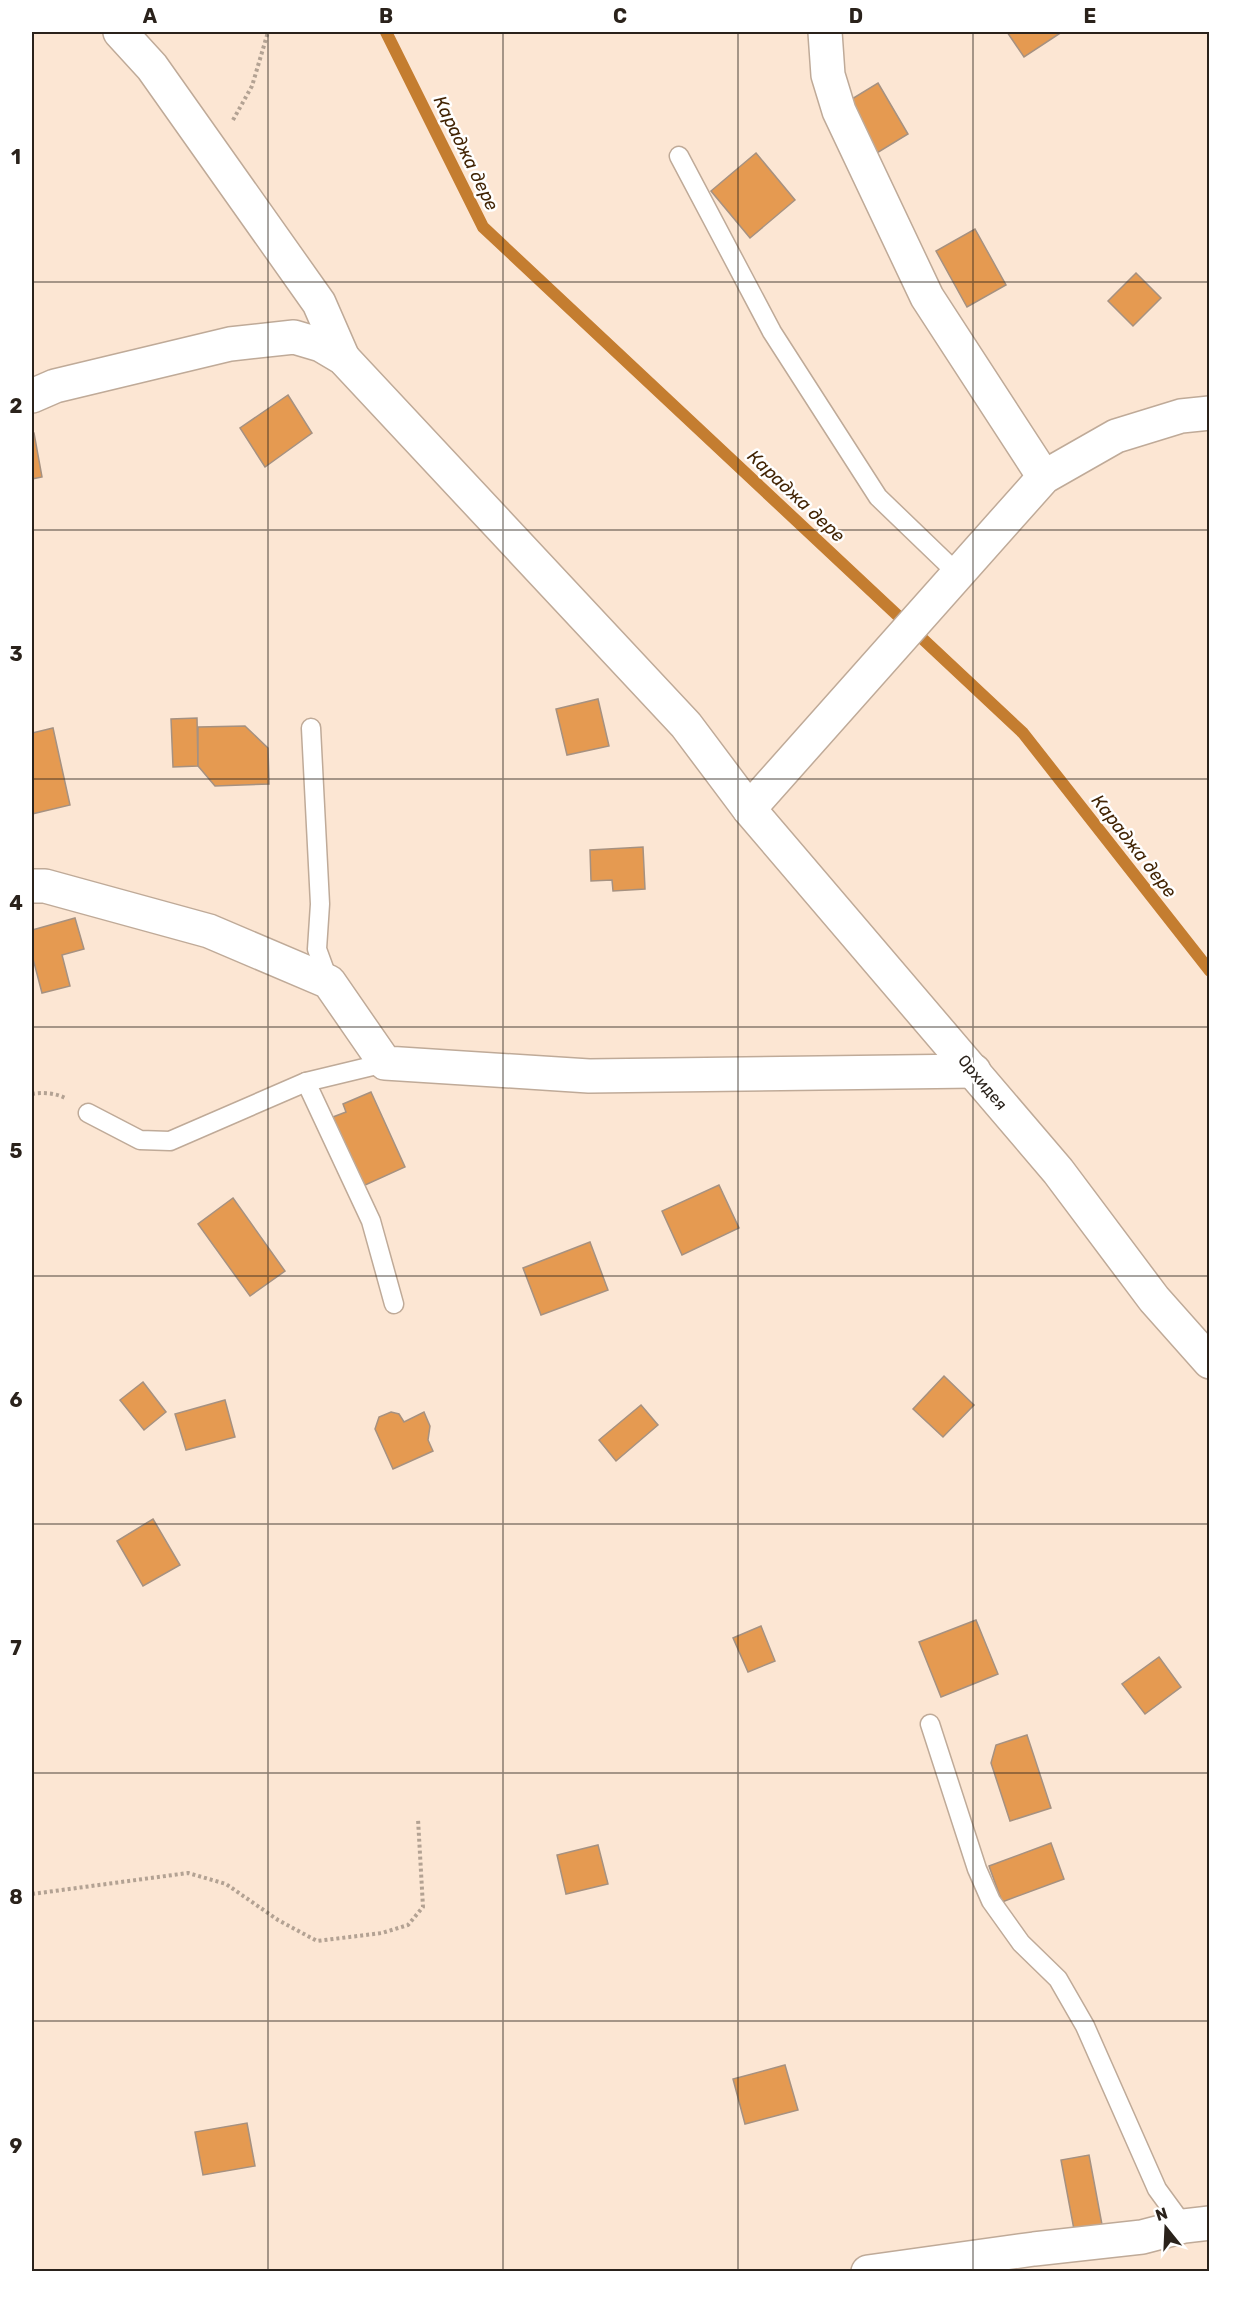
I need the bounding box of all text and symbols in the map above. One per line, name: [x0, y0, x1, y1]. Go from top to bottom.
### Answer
text: A: [143, 4, 158, 28]
text: B: [379, 4, 393, 28]
text: C: [613, 4, 627, 28]
text: D: [849, 4, 863, 28]
text: E: [1084, 4, 1096, 28]
water label: Караджа дере: [429, 92, 503, 214]
text: 1: [11, 145, 21, 169]
text: 2: [10, 394, 23, 418]
water label: Караджа дере: [743, 445, 849, 547]
text: 3: [9, 642, 23, 666]
water label: Караджа дере: [1087, 790, 1181, 902]
text: 4: [9, 891, 23, 915]
street label: Орхидея: [954, 1051, 1011, 1114]
text: 5: [10, 1139, 23, 1163]
text: 6: [9, 1388, 23, 1412]
text: 7: [10, 1636, 22, 1660]
text: 8: [9, 1885, 23, 1909]
text: 9: [10, 2134, 23, 2158]
north arrow: [1136, 2198, 1196, 2258]
text: N: [1153, 2203, 1170, 2225]

